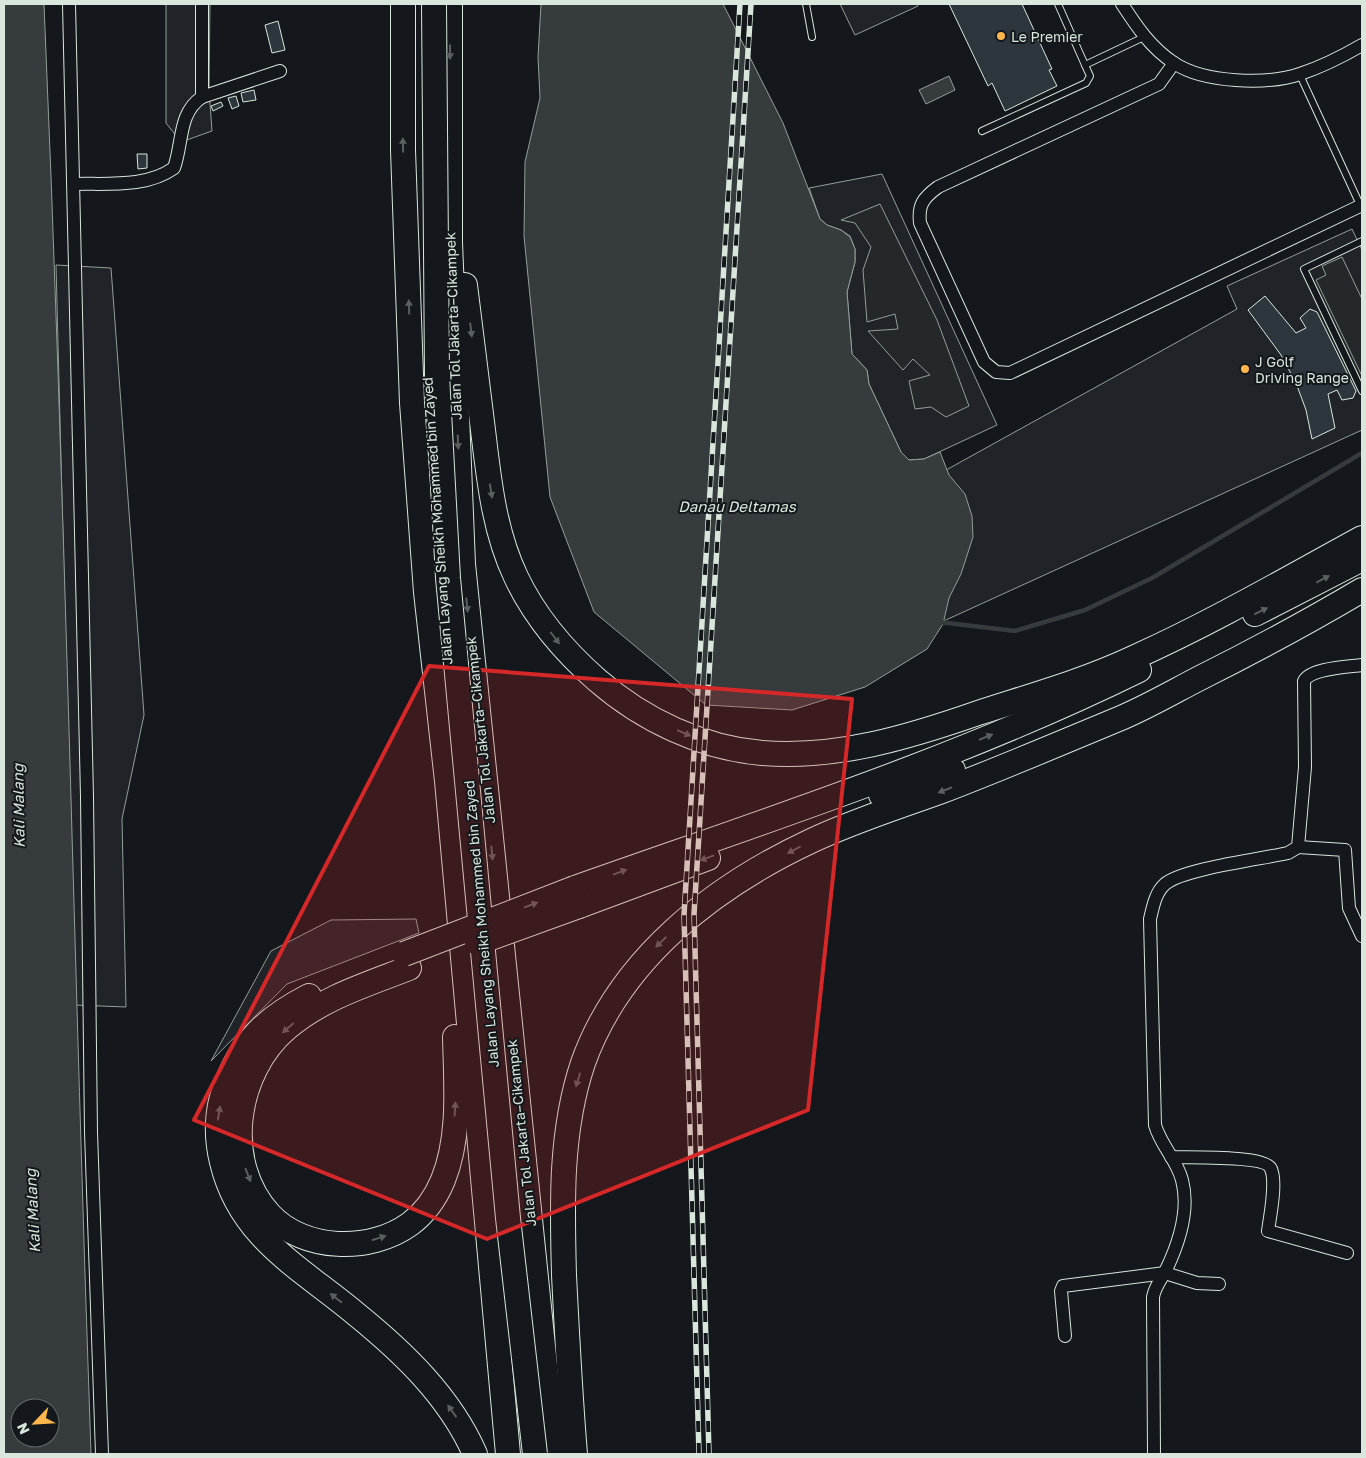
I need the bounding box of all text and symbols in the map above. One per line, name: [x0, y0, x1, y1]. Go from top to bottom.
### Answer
place label: Le Premier: [1011, 28, 1083, 45]
marker: Le Premier: [995, 30, 1007, 42]
one-way arrow: [446, 45, 454, 61]
one-way arrow: [399, 137, 407, 153]
street label: Jalan Tol Jakarta–Cikampek: [441, 232, 465, 420]
one-way arrow: [405, 299, 413, 315]
one-way arrow: [467, 322, 475, 338]
place label: J Golf Driving Range: [1255, 353, 1349, 386]
marker: J Golf Driving Range: [1239, 363, 1251, 375]
street label: Jalan Layang Sheikh Mohammed bin Zayed: [418, 377, 456, 665]
one-way arrow: [454, 435, 462, 451]
one-way arrow: [488, 483, 496, 499]
water label: Danau Deltamas: [678, 497, 797, 515]
one-way arrow: [1316, 575, 1330, 584]
one-way arrow: [463, 597, 471, 613]
one-way arrow: [1254, 607, 1268, 615]
one-way arrow: [550, 631, 560, 645]
street label: Jalan Tol Jakarta–Cikampek: [462, 636, 498, 824]
one-way arrow: [677, 730, 691, 738]
one-way arrow: [979, 733, 994, 741]
water label: Kali Malang: [8, 762, 29, 848]
street label: Jalan Layang Sheikh Mohammed bin Zayed: [460, 780, 502, 1068]
one-way arrow: [938, 786, 952, 794]
one-way arrow: [489, 846, 497, 862]
one-way arrow: [787, 846, 801, 854]
one-way arrow: [699, 854, 714, 862]
one-way arrow: [613, 868, 628, 875]
one-way arrow: [524, 901, 539, 908]
one-way arrow: [655, 936, 667, 948]
one-way arrow: [282, 1022, 294, 1034]
street label: Jalan Tol Jakarta–Cikampek: [503, 1039, 539, 1227]
one-way arrow: [574, 1072, 582, 1087]
one-way arrow: [452, 1101, 460, 1117]
one-way arrow: [216, 1104, 224, 1120]
water label: Kali Malang: [21, 1167, 44, 1254]
one-way arrow: [245, 1168, 252, 1183]
one-way arrow: [371, 1234, 386, 1242]
one-way arrow: [329, 1293, 343, 1303]
north arrow: [10, 1398, 60, 1448]
one-way arrow: [447, 1405, 457, 1418]
text: N: [13, 1420, 33, 1437]

